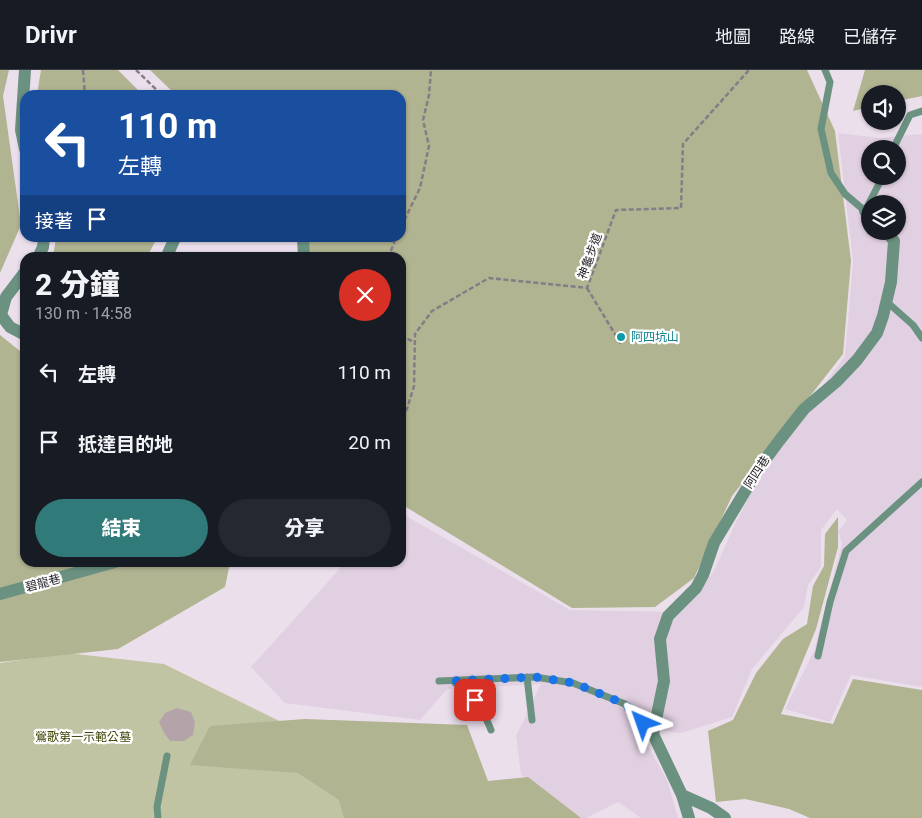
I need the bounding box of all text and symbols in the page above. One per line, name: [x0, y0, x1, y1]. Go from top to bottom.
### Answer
text: Drivr: [25, 21, 77, 49]
text: 地圖: [715, 26, 751, 47]
text: 路線: [779, 26, 815, 47]
text: 已儲存: [843, 26, 897, 47]
map controls: [861, 85, 906, 240]
button: sound: [861, 85, 906, 130]
text: 110 m: [118, 106, 217, 147]
icon: left: [35, 110, 100, 175]
button: search: [861, 140, 906, 185]
text: 左轉: [118, 154, 162, 179]
button: layers: [861, 195, 906, 240]
icon: arrive: [83, 205, 111, 233]
text: 接著: [35, 210, 73, 233]
street label: 神龜步道: [575, 231, 605, 281]
text: 2 分鐘: [35, 267, 120, 302]
button: close: [339, 269, 391, 321]
text: 130 m · 14:58: [35, 304, 132, 323]
place label: 阿四坑山: [631, 330, 679, 344]
marker: 阿四坑山: [615, 331, 627, 343]
icon: left: [35, 358, 63, 386]
text: 110 m: [338, 361, 391, 384]
text: 左轉: [78, 363, 116, 386]
icon: arrive: [35, 428, 63, 456]
text: 20 m: [348, 431, 391, 454]
text: 抵達目的地: [78, 433, 173, 456]
street label: 阿四巷: [741, 453, 773, 491]
button: 結束: [35, 499, 208, 557]
button: 分享: [218, 499, 391, 557]
street label: 碧龍巷: [24, 572, 62, 594]
pin: [454, 679, 496, 721]
icon: arrive: [461, 686, 489, 714]
position arrow: [616, 696, 668, 748]
park label: 鶯歌第一示範公墓: [35, 730, 131, 744]

